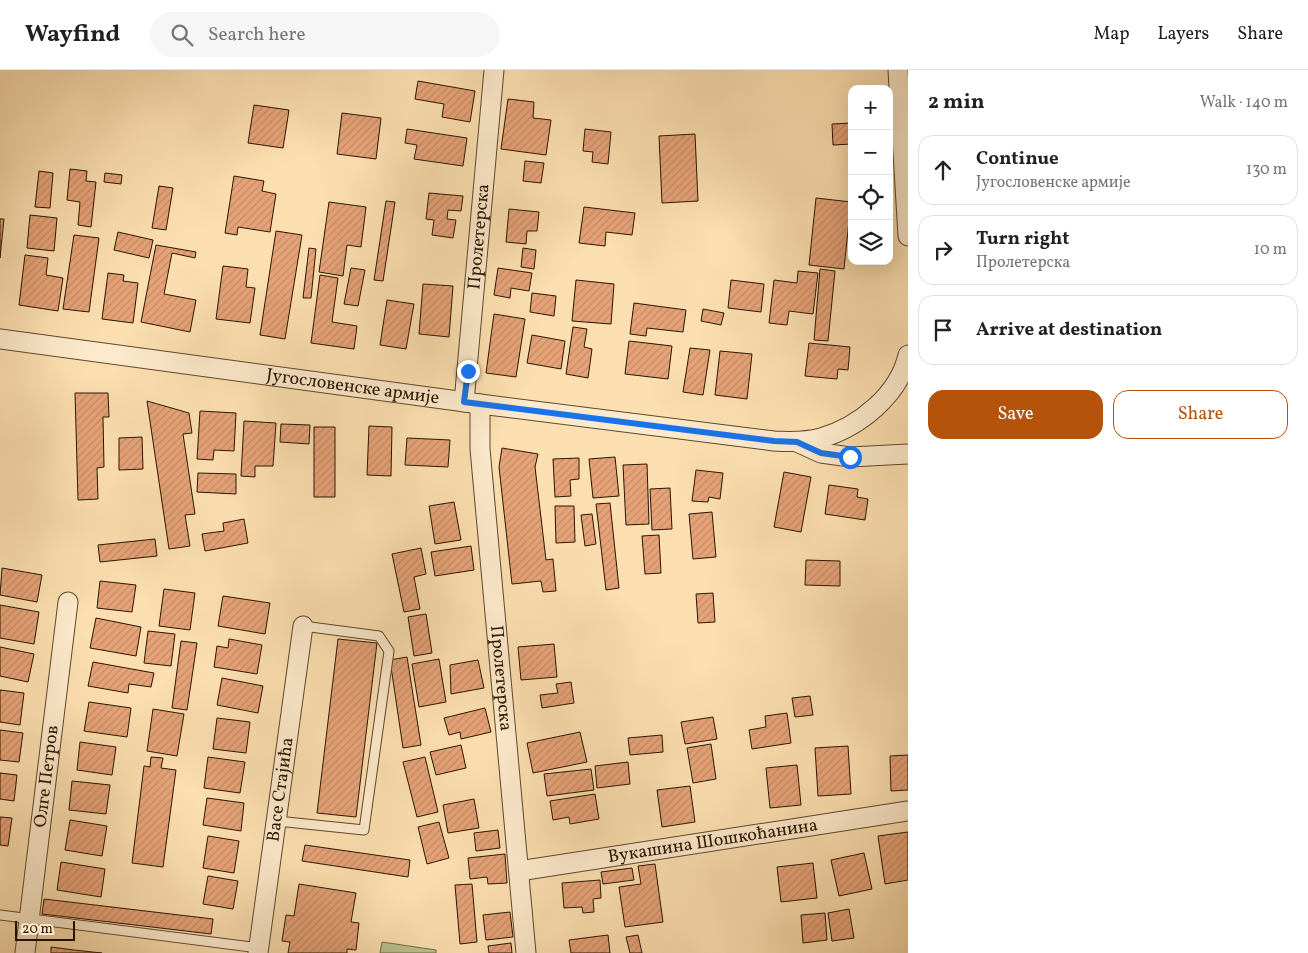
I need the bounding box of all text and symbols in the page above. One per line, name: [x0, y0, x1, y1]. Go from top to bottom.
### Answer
search box: [150, 12, 500, 57]
text: Wayfind: [25, 18, 120, 52]
icon: search: [168, 21, 196, 49]
text: Search here: [208, 22, 305, 48]
text: Map: [1093, 22, 1129, 47]
text: Layers: [1157, 22, 1209, 47]
text: Share: [1237, 22, 1283, 47]
map controls: [848, 85, 893, 265]
button: +: [848, 85, 893, 130]
text: 2 min: [928, 88, 985, 117]
text: Walk · 140 m: [1200, 92, 1288, 114]
button: −: [848, 130, 893, 175]
text: Continue: [976, 146, 1059, 172]
icon: ahead: [929, 156, 957, 184]
text: 130 m: [1246, 159, 1287, 181]
text: Југословенске армије: [976, 172, 1131, 194]
button: locate: [848, 175, 893, 220]
street label: Пролетерска: [462, 183, 496, 291]
button: layers: [848, 220, 893, 265]
text: Turn right: [976, 226, 1069, 252]
icon: right: [929, 236, 957, 264]
text: 10 m: [1254, 239, 1287, 261]
text: Пролетерска: [976, 252, 1070, 274]
icon: arrive: [929, 316, 957, 344]
text: Arrive at destination: [976, 317, 1162, 343]
route end: [457, 360, 480, 383]
street label: Југословенске армије: [265, 363, 441, 411]
button: Save: [928, 390, 1103, 439]
button: Share: [1113, 390, 1288, 439]
route start: [839, 446, 862, 469]
street label: Пролетерска: [484, 624, 518, 732]
street label: Олге Петров: [28, 724, 65, 829]
street label: Васе Стајића: [261, 736, 300, 843]
street label: Вукашина Шошкоћанина: [606, 813, 819, 870]
scale bar: [15, 918, 75, 941]
text: 20 m: [22, 920, 53, 939]

